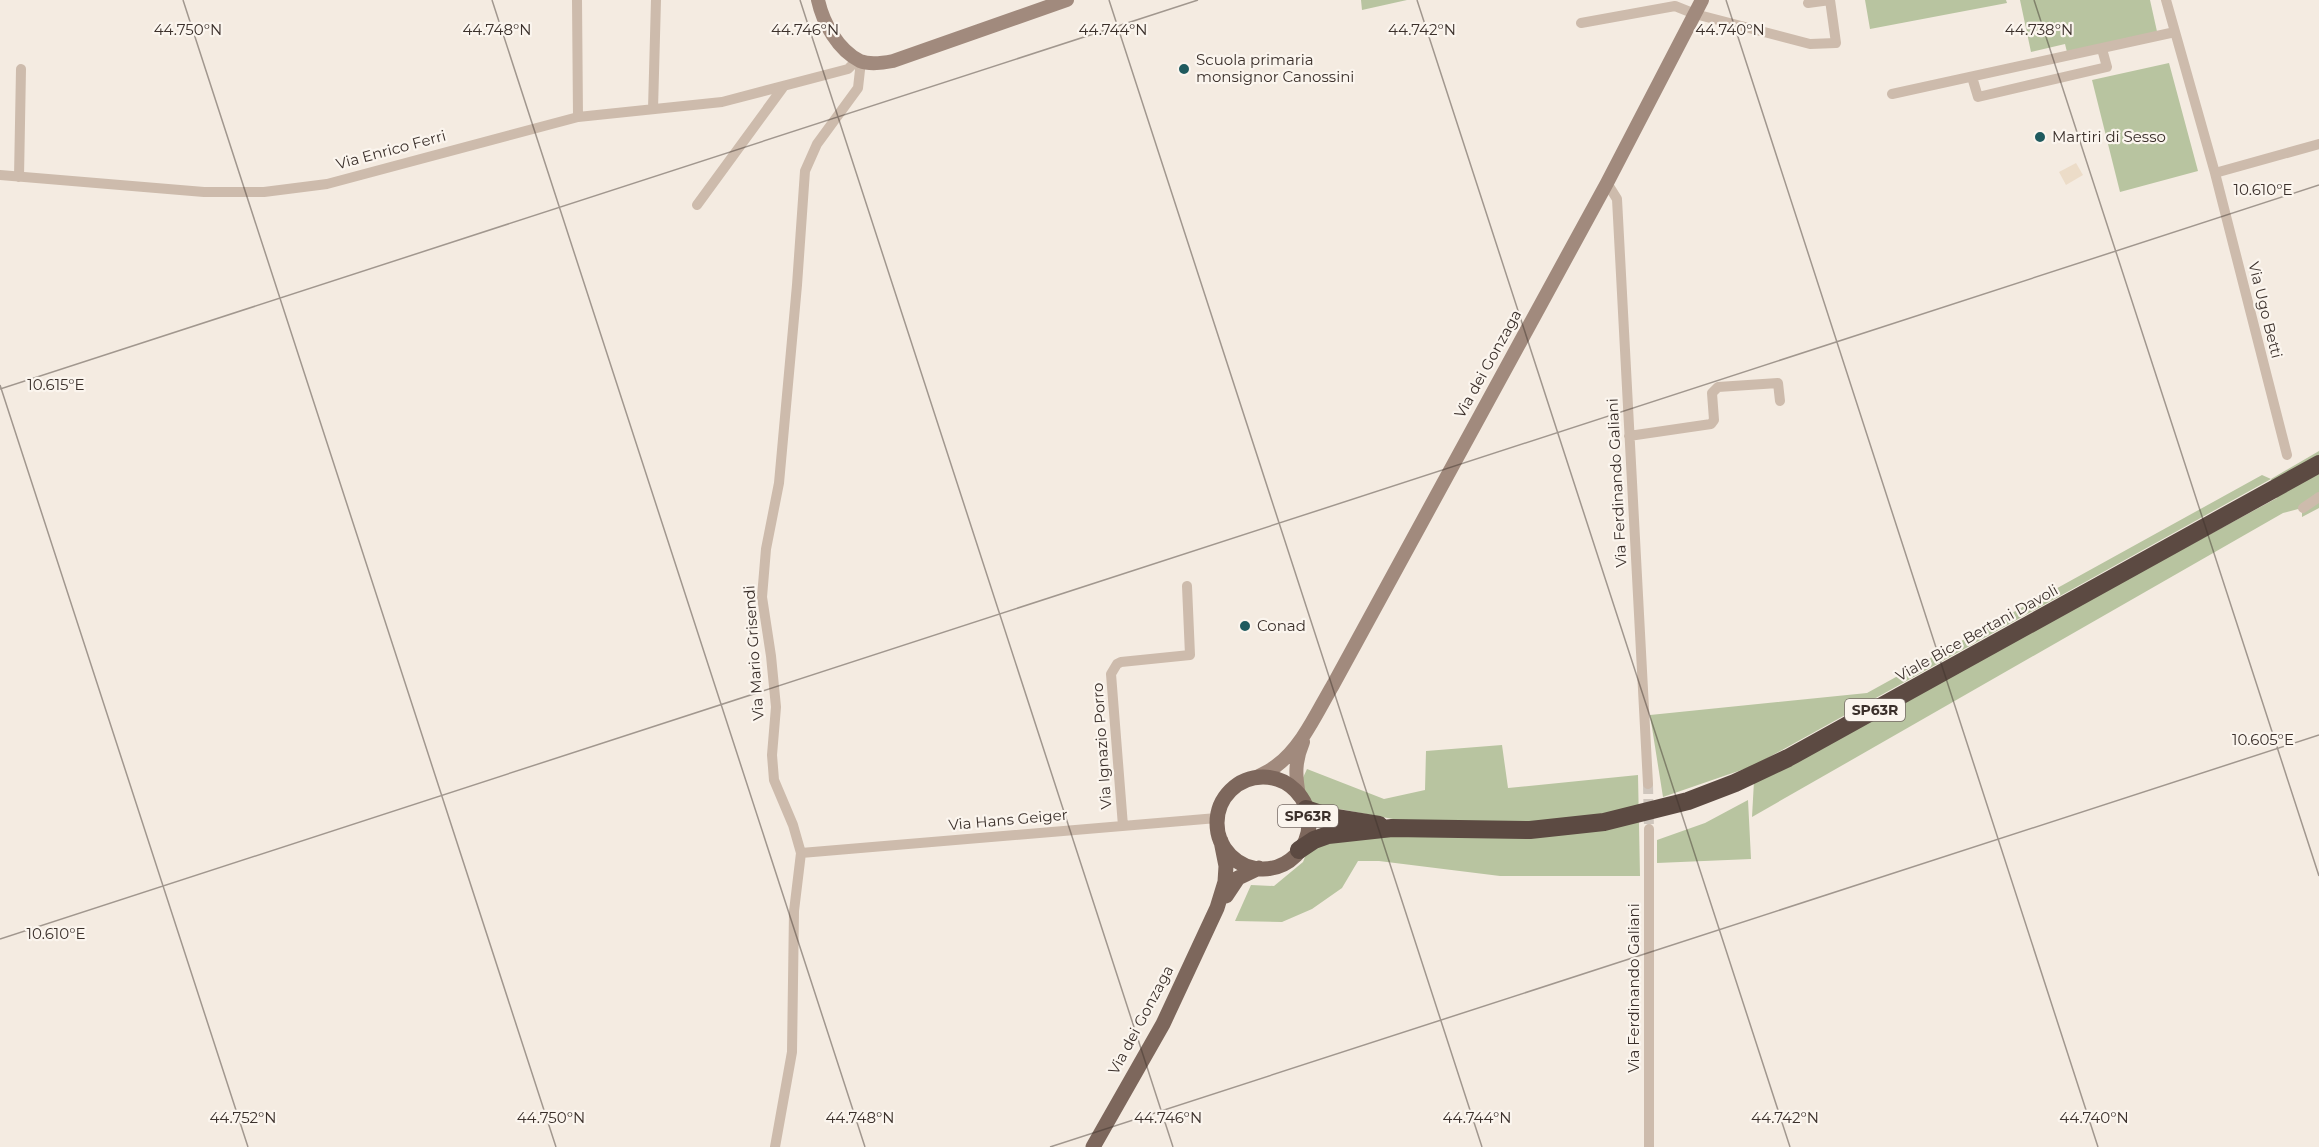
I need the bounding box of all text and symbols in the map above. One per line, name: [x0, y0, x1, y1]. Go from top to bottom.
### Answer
text: 44.750°N: [154, 20, 222, 39]
text: 44.748°N: [462, 20, 532, 39]
text: 44.746°N: [771, 20, 839, 39]
text: 44.744°N: [1079, 20, 1147, 39]
text: 44.742°N: [1388, 20, 1456, 39]
text: 44.740°N: [1695, 20, 1765, 39]
text: 44.738°N: [2005, 20, 2073, 39]
place label: Scuola primaria monsignor Canossini: [1196, 50, 1354, 86]
marker: Scuola primaria monsignor Canossini: [1177, 62, 1191, 76]
street label: Via Enrico Ferri: [334, 126, 448, 173]
place label: Martiri di Sesso: [2052, 127, 2166, 146]
marker: Martiri di Sesso: [2033, 130, 2047, 144]
text: 10.610°E: [2233, 180, 2293, 199]
street label: Via Ugo Betti: [2244, 260, 2287, 360]
street label: Via dei Gonzaga: [1450, 306, 1525, 421]
text: 10.615°E: [27, 375, 85, 394]
street label: Via Ferdinando Galiani: [1603, 398, 1630, 568]
street label: Viale Bice Bertani Davoli: [1892, 580, 2061, 685]
street label: Via Mario Grisendi: [739, 585, 768, 721]
place label: Conad: [1257, 616, 1306, 635]
marker: Conad: [1238, 619, 1252, 633]
street label: Via Ignazio Porro: [1088, 682, 1115, 810]
road number: SP63R: [1845, 699, 1905, 721]
text: 10.605°E: [2232, 730, 2294, 749]
street label: Via Hans Geiger: [948, 805, 1068, 834]
road number: SP63R: [1278, 805, 1338, 827]
street label: Via Ferdinando Galiani: [1624, 903, 1643, 1073]
text: 10.610°E: [26, 924, 86, 943]
street label: Via dei Gonzaga: [1104, 962, 1177, 1078]
text: 44.752°N: [209, 1108, 277, 1127]
text: 44.750°N: [517, 1108, 585, 1127]
text: 44.748°N: [825, 1108, 895, 1127]
text: 44.746°N: [1134, 1108, 1202, 1127]
text: 44.744°N: [1443, 1108, 1511, 1127]
text: 44.742°N: [1751, 1108, 1819, 1127]
text: 44.740°N: [2059, 1108, 2129, 1127]

